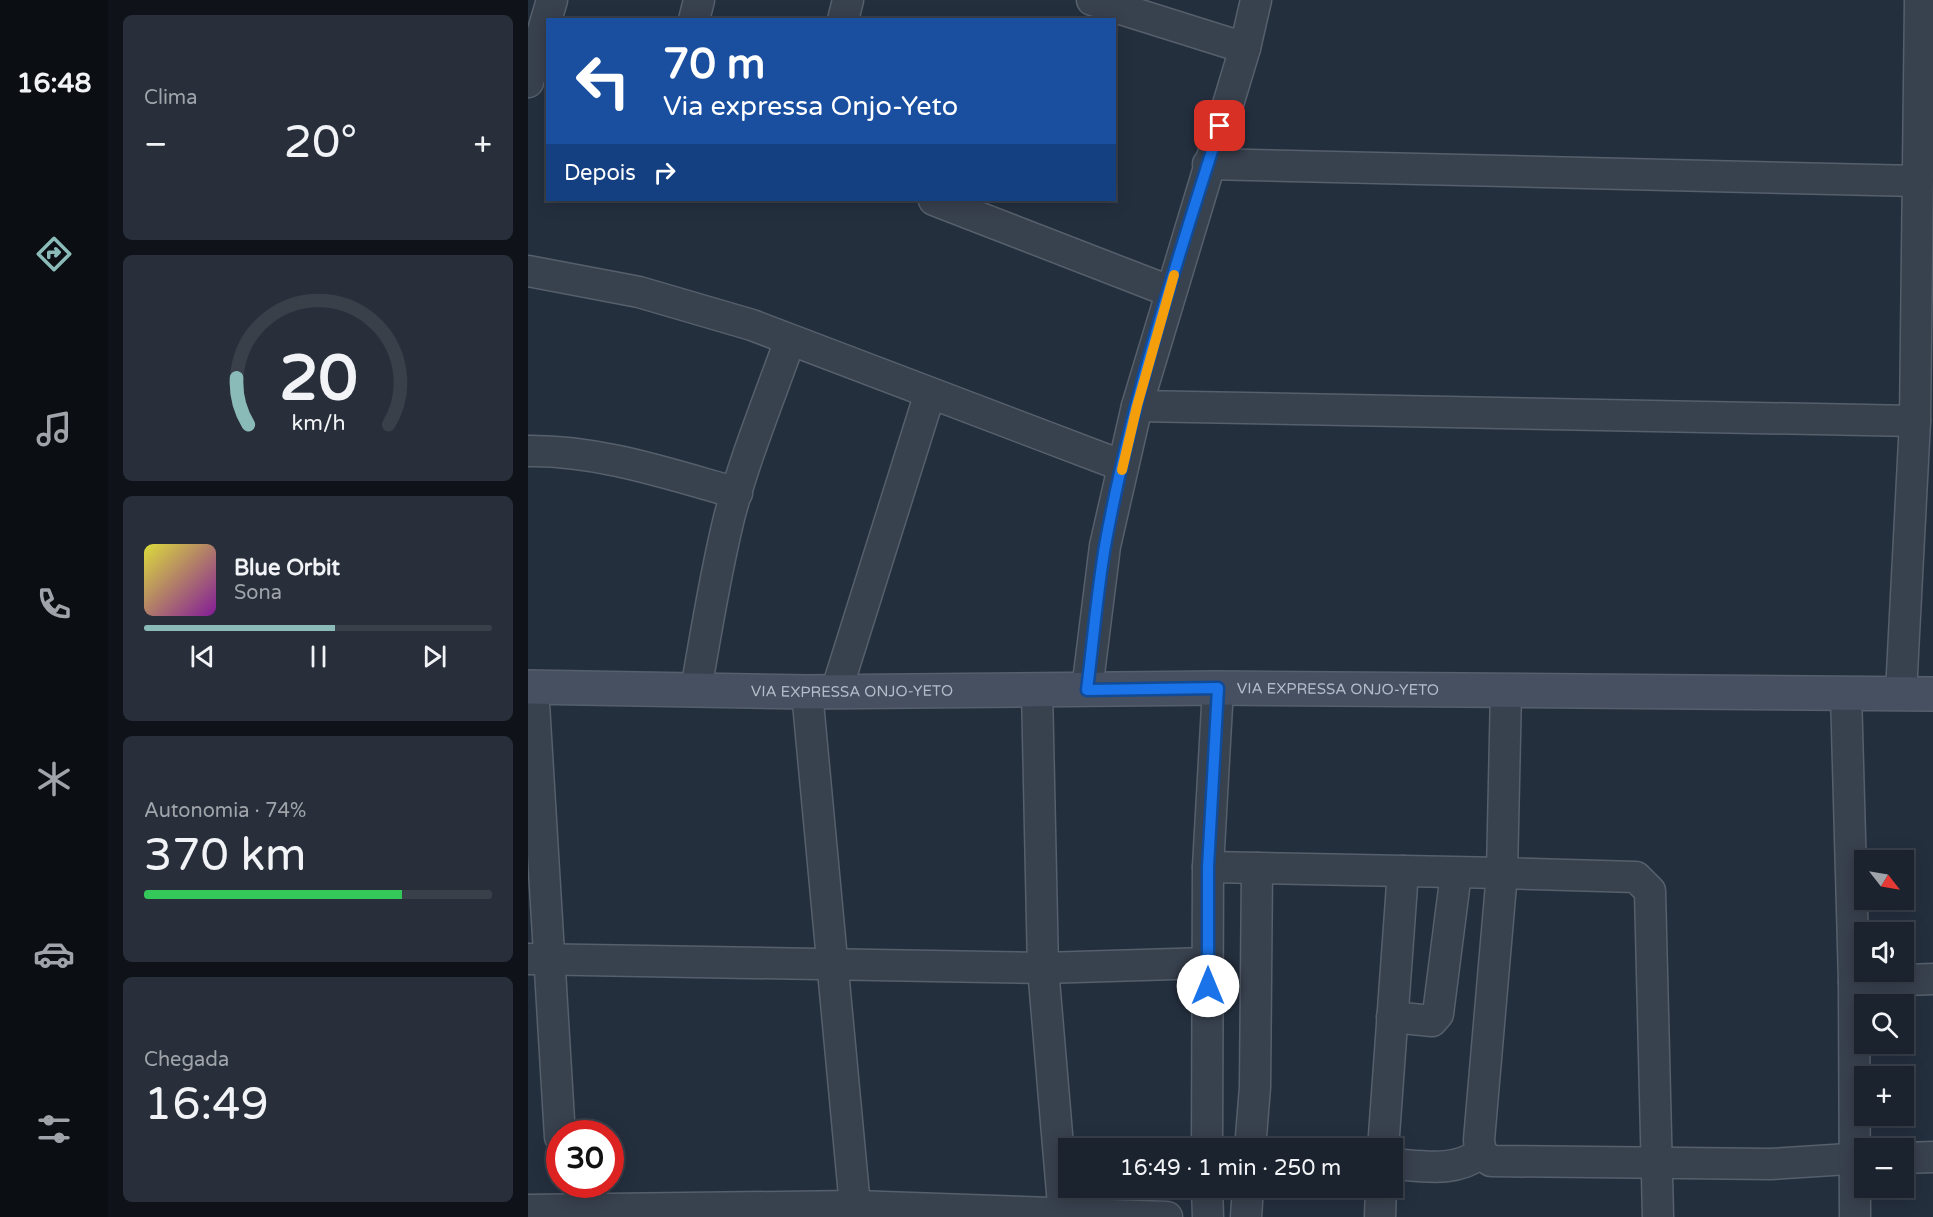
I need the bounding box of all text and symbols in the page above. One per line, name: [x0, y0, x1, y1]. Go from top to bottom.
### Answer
text: 70 m: [663, 39, 765, 90]
icon: left: [564, 42, 642, 120]
text: 16:48: [17, 67, 91, 100]
text: Clima: [144, 86, 197, 110]
text: Via expressa Onjo-Yeto: [663, 90, 958, 123]
pin: [1194, 100, 1245, 151]
icon: arrive: [1203, 109, 1236, 142]
text: 20°: [284, 116, 357, 170]
text: −: [144, 125, 168, 164]
text: +: [473, 125, 492, 164]
icon: right: [648, 156, 681, 189]
text: Depois: [564, 160, 636, 186]
icon: directions: [33, 233, 75, 275]
text: 20: [279, 342, 357, 417]
icon: music: [33, 408, 75, 450]
text: km/h: [291, 411, 345, 437]
text: Blue Orbit: [234, 555, 340, 581]
text: Sona: [234, 581, 282, 605]
icon: phone: [33, 583, 75, 625]
icon: previous: [186, 640, 219, 673]
icon: pause: [302, 640, 335, 673]
icon: next: [418, 640, 451, 673]
street label: VIA EXPRESSA ONJO-YETO: [1237, 679, 1439, 699]
street label: VIA EXPRESSA ONJO-YETO: [751, 682, 953, 701]
icon: climate: [33, 758, 75, 800]
text: Autonomia · 74%: [144, 799, 306, 823]
text: 370 km: [144, 829, 306, 883]
north arrow: [1854, 850, 1914, 910]
map controls: [1854, 850, 1914, 1198]
button: sound: [1854, 922, 1914, 982]
icon: car: [33, 933, 75, 975]
position arrow: [1176, 954, 1240, 1018]
button: search: [1854, 994, 1914, 1054]
text: Chegada: [144, 1048, 229, 1072]
button: +: [1854, 1066, 1914, 1126]
text: 16:49: [144, 1078, 269, 1132]
icon: filters: [33, 1108, 75, 1150]
speed limit sign: 30: [546, 1120, 624, 1198]
button: −: [1854, 1138, 1914, 1198]
text: 16:49 · 1 min · 250 m: [1120, 1155, 1341, 1181]

